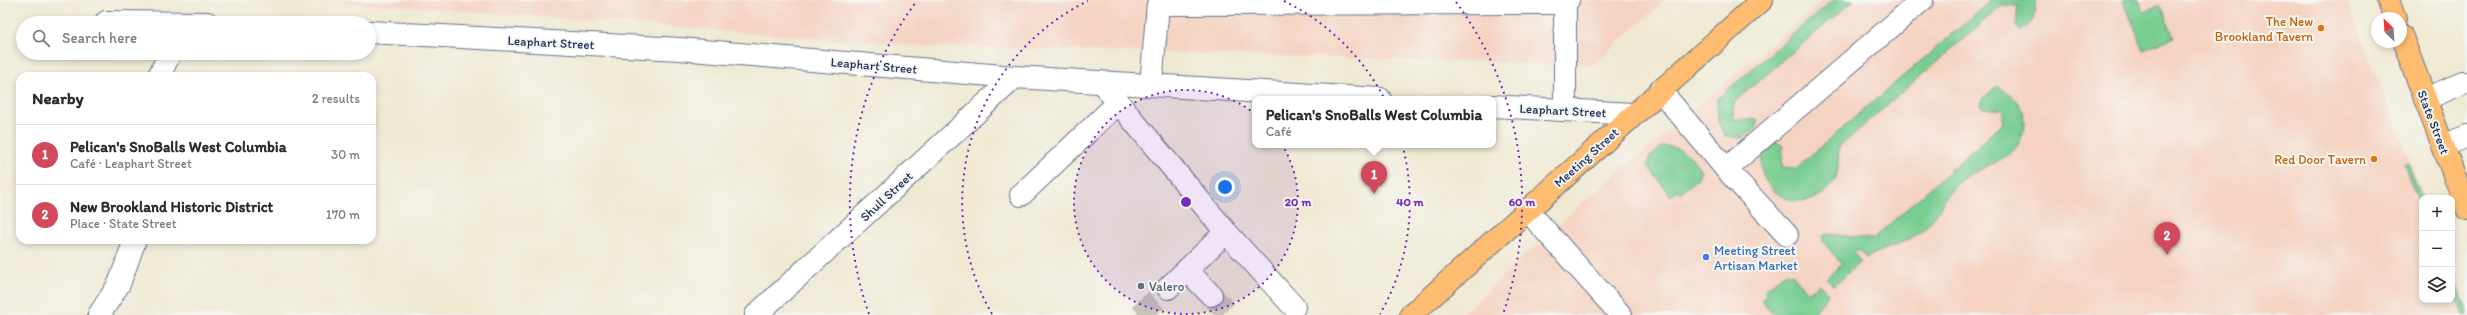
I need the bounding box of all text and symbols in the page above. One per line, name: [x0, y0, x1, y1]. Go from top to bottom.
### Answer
north arrow: [2371, 12, 2407, 48]
place label: The New Brookland Tavern: [2215, 14, 2313, 44]
search box: [16, 16, 376, 60]
marker: The New Brookland Tavern: [2316, 23, 2326, 33]
icon: search: [30, 27, 52, 49]
text: Search here: [62, 29, 137, 47]
street label: Leaphart Street: [507, 33, 595, 52]
street label: Leaphart Street: [830, 54, 918, 77]
text: Nearby: [32, 88, 84, 108]
street label: State Street: [2414, 88, 2453, 157]
text: 2 results: [312, 91, 360, 106]
popup: [1252, 96, 1496, 148]
street label: Leaphart Street: [1519, 101, 1607, 120]
text: Pelican's SnoBalls West Columbia: [1266, 106, 1482, 124]
text: Café: [1266, 124, 1292, 139]
street label: Meeting Street: [1551, 124, 1622, 190]
text: Pelican's SnoBalls West Columbia: [70, 138, 286, 156]
text: 1: [42, 147, 48, 162]
text: 30 m: [331, 147, 360, 162]
place label: Red Door Tavern: [2274, 152, 2366, 167]
marker: Red Door Tavern: [2369, 154, 2379, 164]
text: Café · Leaphart Street: [70, 156, 192, 171]
pin: 1: [1361, 161, 1387, 194]
street label: Shull Street: [857, 168, 916, 224]
your location: [1215, 177, 1235, 197]
centre of rings: [1179, 195, 1193, 209]
text: 20 m: [1285, 195, 1312, 209]
text: 40 m: [1396, 195, 1425, 209]
text: 60 m: [1509, 195, 1536, 209]
map controls: [2419, 195, 2455, 303]
button: +: [2419, 195, 2455, 231]
text: New Brookland Historic District: [70, 198, 273, 216]
text: 2: [42, 207, 48, 222]
text: 170 m: [326, 207, 360, 222]
text: Place · State Street: [70, 216, 177, 231]
pin: 2: [2154, 222, 2180, 255]
button: −: [2419, 231, 2455, 267]
place label: Meeting Street Artisan Market: [1714, 243, 1798, 273]
marker: Meeting Street Artisan Market: [1701, 252, 1711, 262]
button: layers: [2419, 267, 2455, 303]
place label: Valero: [1149, 279, 1185, 294]
marker: Valero: [1136, 281, 1146, 291]

